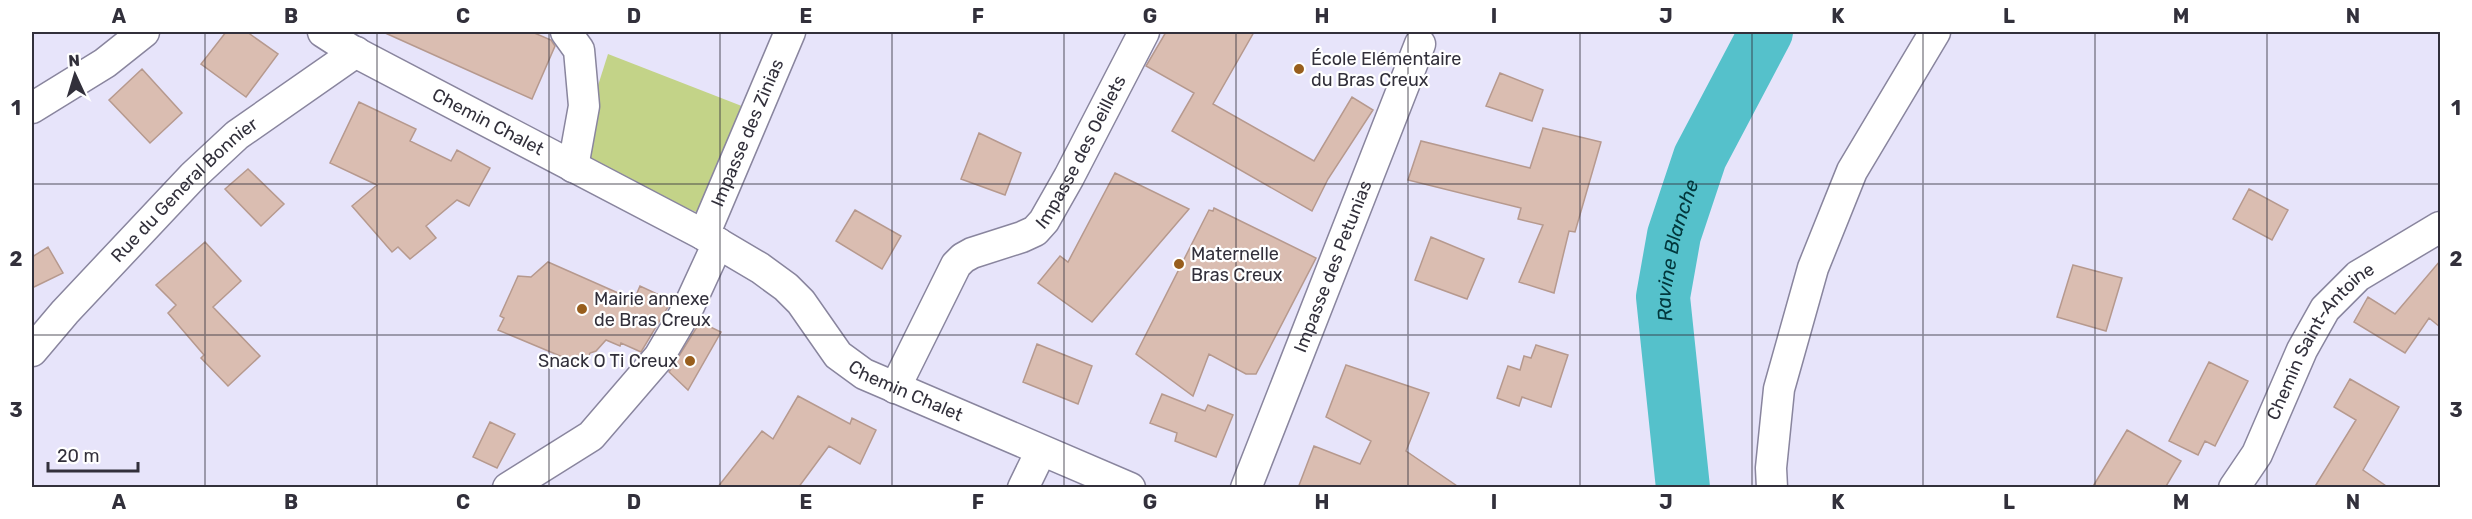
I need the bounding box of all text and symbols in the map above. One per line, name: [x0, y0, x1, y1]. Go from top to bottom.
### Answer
text: A: [112, 4, 127, 28]
text: B: [284, 4, 298, 28]
text: C: [456, 4, 470, 28]
text: D: [627, 4, 641, 28]
text: E: [800, 4, 812, 28]
text: F: [972, 4, 984, 28]
text: G: [1143, 4, 1157, 28]
text: H: [1315, 4, 1329, 28]
text: I: [1491, 4, 1497, 28]
text: J: [1659, 4, 1673, 28]
text: K: [1831, 4, 1845, 28]
text: L: [2003, 4, 2015, 28]
text: M: [2173, 4, 2189, 28]
text: N: [2346, 4, 2360, 28]
north arrow: [45, 45, 105, 105]
place label: École Elémentaire du Bras Creux: [1311, 48, 1461, 91]
text: N: [68, 51, 80, 70]
street label: Impasse des Zinias: [706, 56, 788, 210]
marker: École Elémentaire du Bras Creux: [1292, 62, 1306, 76]
street label: Impasse des Oeillets: [1031, 72, 1131, 234]
street label: Chemin Chalet: [428, 83, 548, 160]
text: 1: [11, 96, 21, 120]
text: 1: [2451, 96, 2461, 120]
street label: Rue du General Bonnier: [106, 113, 262, 267]
water label: Ravine Blanche: [1651, 176, 1704, 323]
street label: Impasse des Petunias: [1289, 177, 1376, 355]
place label: Maternelle Bras Creux: [1191, 243, 1283, 286]
text: 2: [10, 247, 23, 271]
text: 2: [2450, 247, 2463, 271]
marker: Maternelle Bras Creux: [1172, 257, 1186, 271]
street label: Chemin Saint-Antoine: [2262, 258, 2378, 423]
place label: Mairie annexe de Bras Creux: [594, 288, 711, 331]
marker: Mairie annexe de Bras Creux: [575, 302, 589, 316]
place label: Snack O Ti Creux: [538, 350, 678, 372]
marker: Snack O Ti Creux: [683, 354, 697, 368]
street label: Chemin Chalet: [844, 355, 966, 426]
text: 3: [9, 398, 23, 422]
text: 3: [2449, 398, 2463, 422]
scale bar: [48, 435, 138, 473]
text: 20 m: [57, 445, 99, 467]
text: A: [112, 490, 127, 514]
text: B: [284, 490, 298, 514]
text: C: [456, 490, 470, 514]
text: D: [627, 490, 641, 514]
text: E: [800, 490, 812, 514]
text: F: [972, 490, 984, 514]
text: G: [1143, 490, 1157, 514]
text: H: [1315, 490, 1329, 514]
text: I: [1491, 490, 1497, 514]
text: J: [1659, 490, 1673, 514]
text: K: [1831, 490, 1845, 514]
text: L: [2003, 490, 2015, 514]
text: M: [2173, 490, 2189, 514]
text: N: [2346, 490, 2360, 514]

